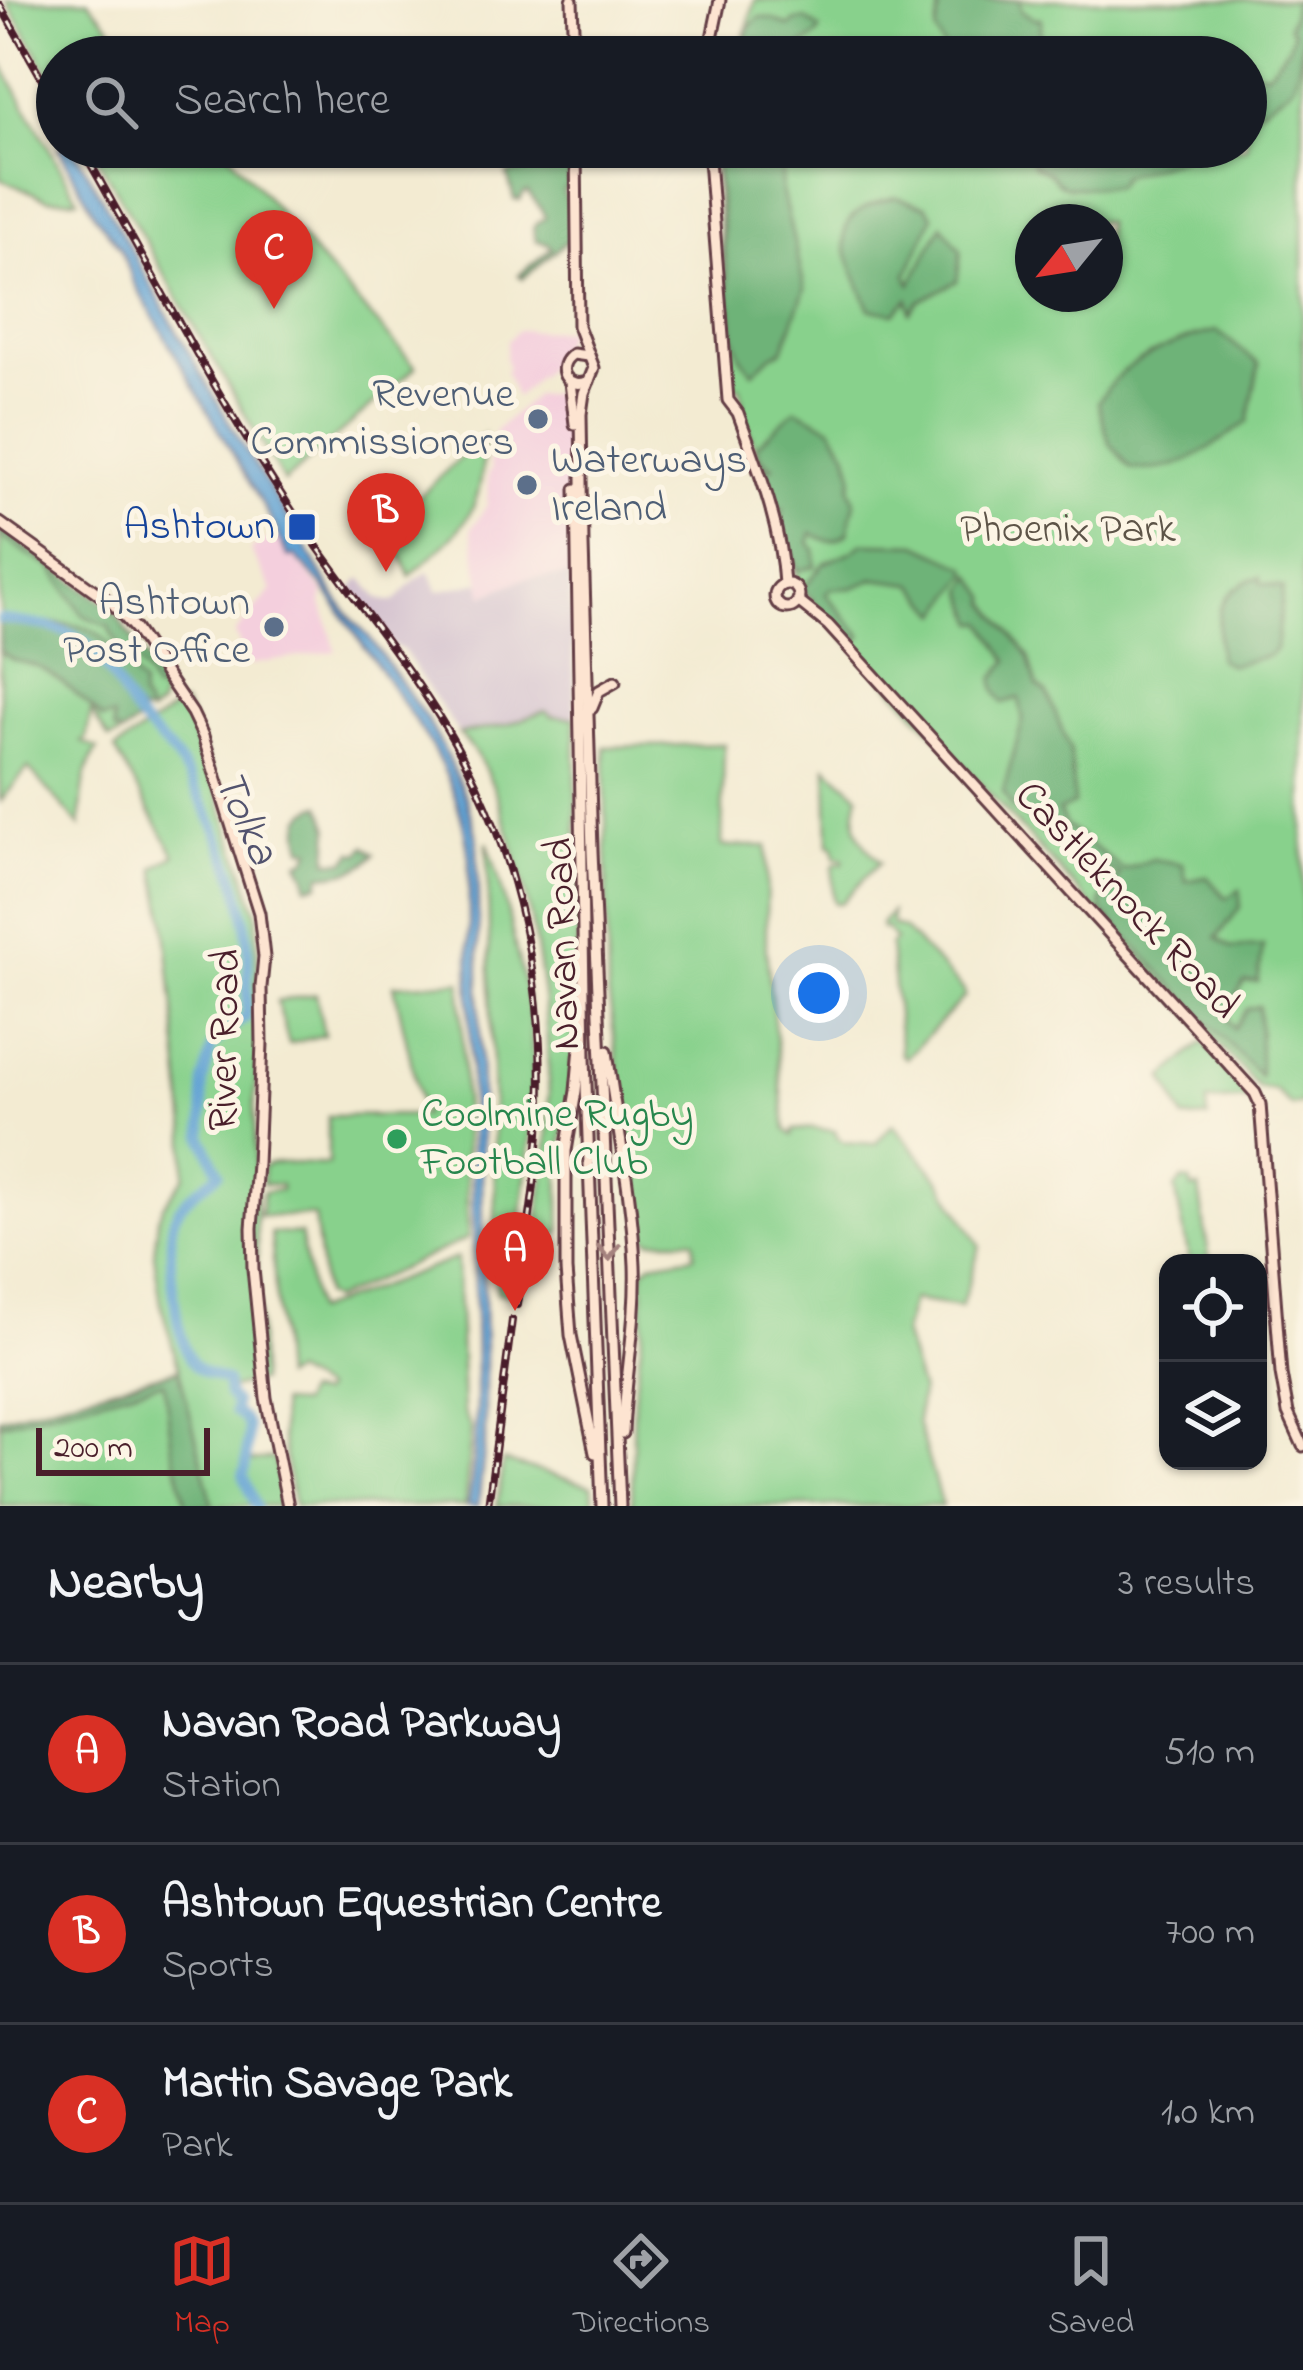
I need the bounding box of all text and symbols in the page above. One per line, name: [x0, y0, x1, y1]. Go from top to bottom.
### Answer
search box: [36, 36, 1267, 168]
icon: search: [78, 69, 144, 135]
text: Search here: [174, 69, 390, 135]
north arrow: [1015, 204, 1123, 312]
pin: C: [235, 210, 313, 309]
place label: Revenue Commissioners: [250, 365, 514, 474]
marker: Revenue Commissioners: [525, 406, 551, 432]
place label: Waterways Ireland: [551, 431, 747, 540]
marker: Waterways Ireland: [514, 472, 540, 498]
pin: B: [347, 473, 425, 572]
place label: Ashtown: [124, 497, 275, 558]
park label: Phoenix Park: [960, 500, 1177, 561]
marker: Ashtown: [286, 511, 318, 543]
place label: Ashtown Post Office: [63, 573, 250, 682]
marker: Ashtown Post Office: [261, 614, 287, 640]
water label: Tolka: [194, 760, 294, 877]
street label: Castleknock Road: [999, 768, 1253, 1034]
street label: Navan Road: [530, 837, 598, 1051]
street label: River Road: [194, 949, 258, 1131]
your location: [789, 963, 849, 1023]
place label: Coolmine Rugby Football Club: [420, 1085, 694, 1194]
marker: Coolmine Rugby Football Club: [384, 1126, 410, 1152]
pin: A: [476, 1212, 554, 1311]
one-way arrow: [596, 1243, 622, 1262]
map controls: [1159, 1254, 1267, 1470]
button: locate: [1159, 1254, 1267, 1362]
button: layers: [1159, 1362, 1267, 1470]
scale bar: [36, 1422, 210, 1475]
text: 200 m: [54, 1425, 133, 1473]
text: Nearby: [48, 1547, 204, 1622]
text: 3 results: [1118, 1556, 1255, 1613]
text: Navan Road Parkway: [162, 1692, 561, 1758]
text: A: [75, 1725, 99, 1782]
text: 510 m: [1163, 1725, 1255, 1782]
text: Station: [162, 1758, 281, 1815]
text: Ashtown Equestrian Centre: [162, 1872, 661, 1938]
text: B: [74, 1905, 100, 1962]
text: 700 m: [1165, 1905, 1255, 1962]
text: Sports: [162, 1938, 274, 1995]
text: Martin Savage Park: [162, 2052, 512, 2118]
text: C: [76, 2085, 98, 2142]
text: 1.0 km: [1161, 2085, 1255, 2142]
text: Park: [162, 2118, 232, 2175]
tab: Map: [169, 2228, 235, 2348]
tab: Directions: [573, 2228, 710, 2348]
tab: Saved: [1048, 2228, 1134, 2348]

